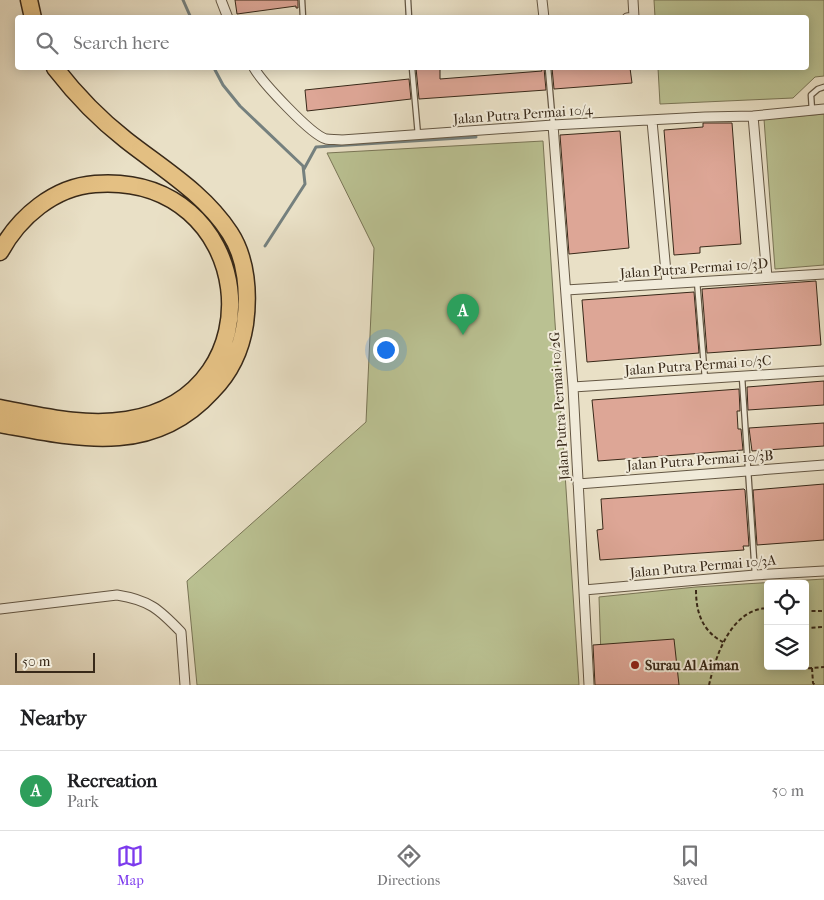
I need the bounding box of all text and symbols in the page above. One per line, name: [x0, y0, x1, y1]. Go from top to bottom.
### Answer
search box: [15, 15, 809, 70]
icon: search: [33, 29, 61, 57]
text: Search here: [73, 32, 169, 54]
street label: Jalan Putra Permai 10/4: [452, 101, 594, 128]
street label: Jalan Putra Permai 10/3D: [618, 255, 769, 282]
pin: A: [447, 294, 479, 335]
street label: Jalan Putra Permai 10/2G: [546, 331, 573, 482]
your location: [373, 337, 399, 363]
street label: Jalan Putra Permai 10/3C: [623, 352, 772, 379]
street label: Jalan Putra Permai 10/3B: [625, 447, 774, 474]
street label: Jalan Putra Permai 10/3A: [628, 552, 778, 581]
map controls: [764, 580, 809, 670]
button: locate: [764, 580, 809, 625]
button: layers: [764, 625, 809, 670]
scale bar: [15, 650, 95, 673]
text: 50 m: [22, 653, 50, 670]
place label: Surau Al Aiman: [645, 657, 740, 674]
marker: Surau Al Aiman: [629, 659, 641, 671]
text: Nearby: [20, 706, 86, 730]
text: Recreation: [67, 770, 157, 792]
text: A: [31, 781, 41, 800]
text: 50 m: [772, 781, 804, 800]
text: Park: [67, 792, 99, 811]
tab: Map: [116, 842, 144, 889]
tab: Directions: [377, 842, 440, 889]
tab: Saved: [673, 842, 708, 889]

